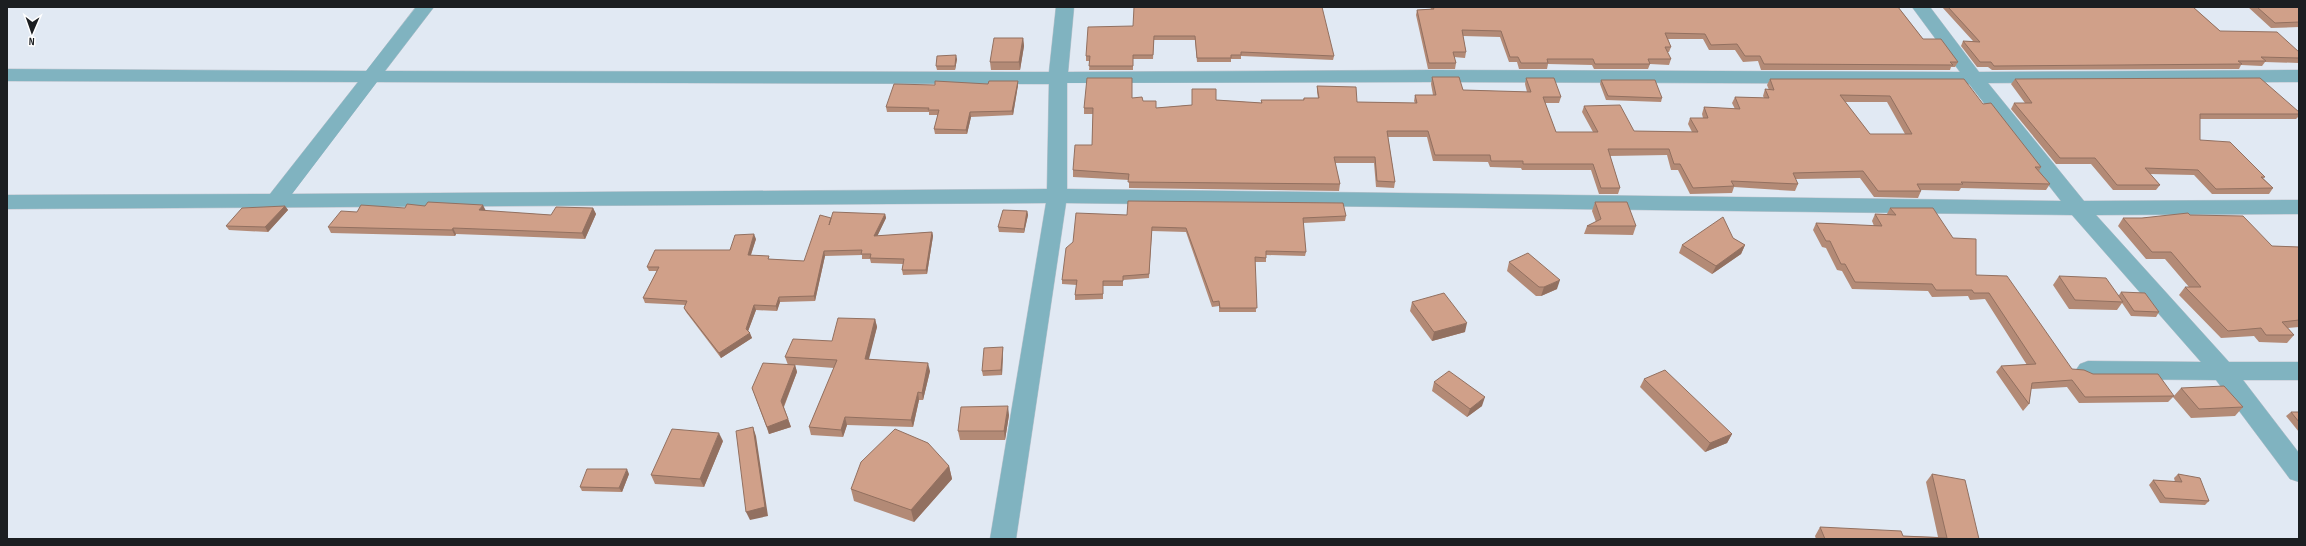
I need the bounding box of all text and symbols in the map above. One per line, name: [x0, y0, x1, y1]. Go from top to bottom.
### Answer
north arrow: [12, 12, 52, 52]
text: N: [28, 35, 35, 48]

